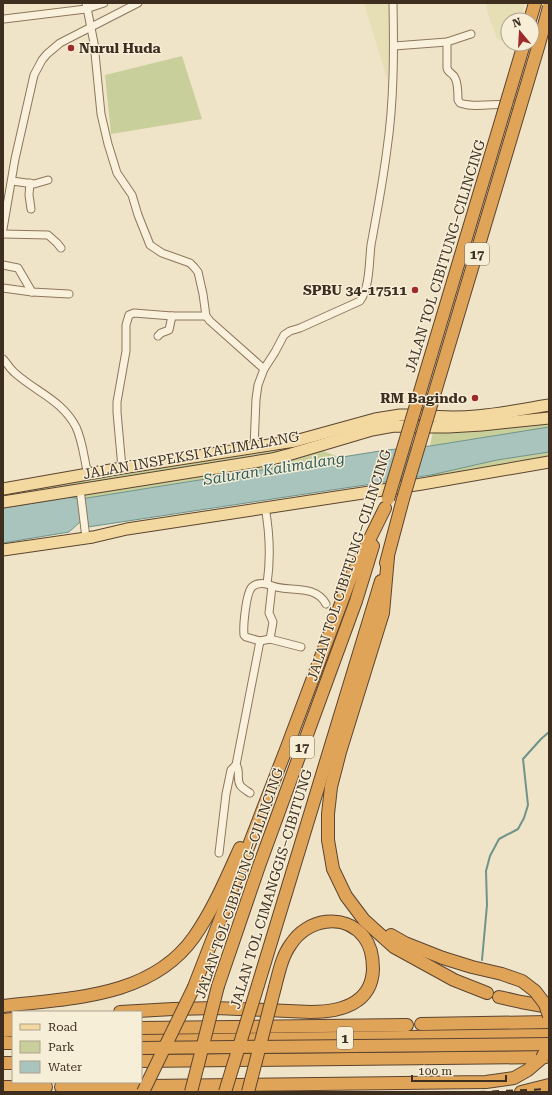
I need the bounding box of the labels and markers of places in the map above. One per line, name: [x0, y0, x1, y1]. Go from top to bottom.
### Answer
place label: Nurul Huda: [79, 40, 162, 56]
marker: Nurul Huda: [66, 43, 76, 53]
place label: SPBU 34-17511: [303, 282, 407, 298]
marker: SPBU 34-17511: [410, 285, 420, 295]
place label: RM Bagindo: [380, 390, 467, 406]
marker: RM Bagindo: [470, 393, 480, 403]

